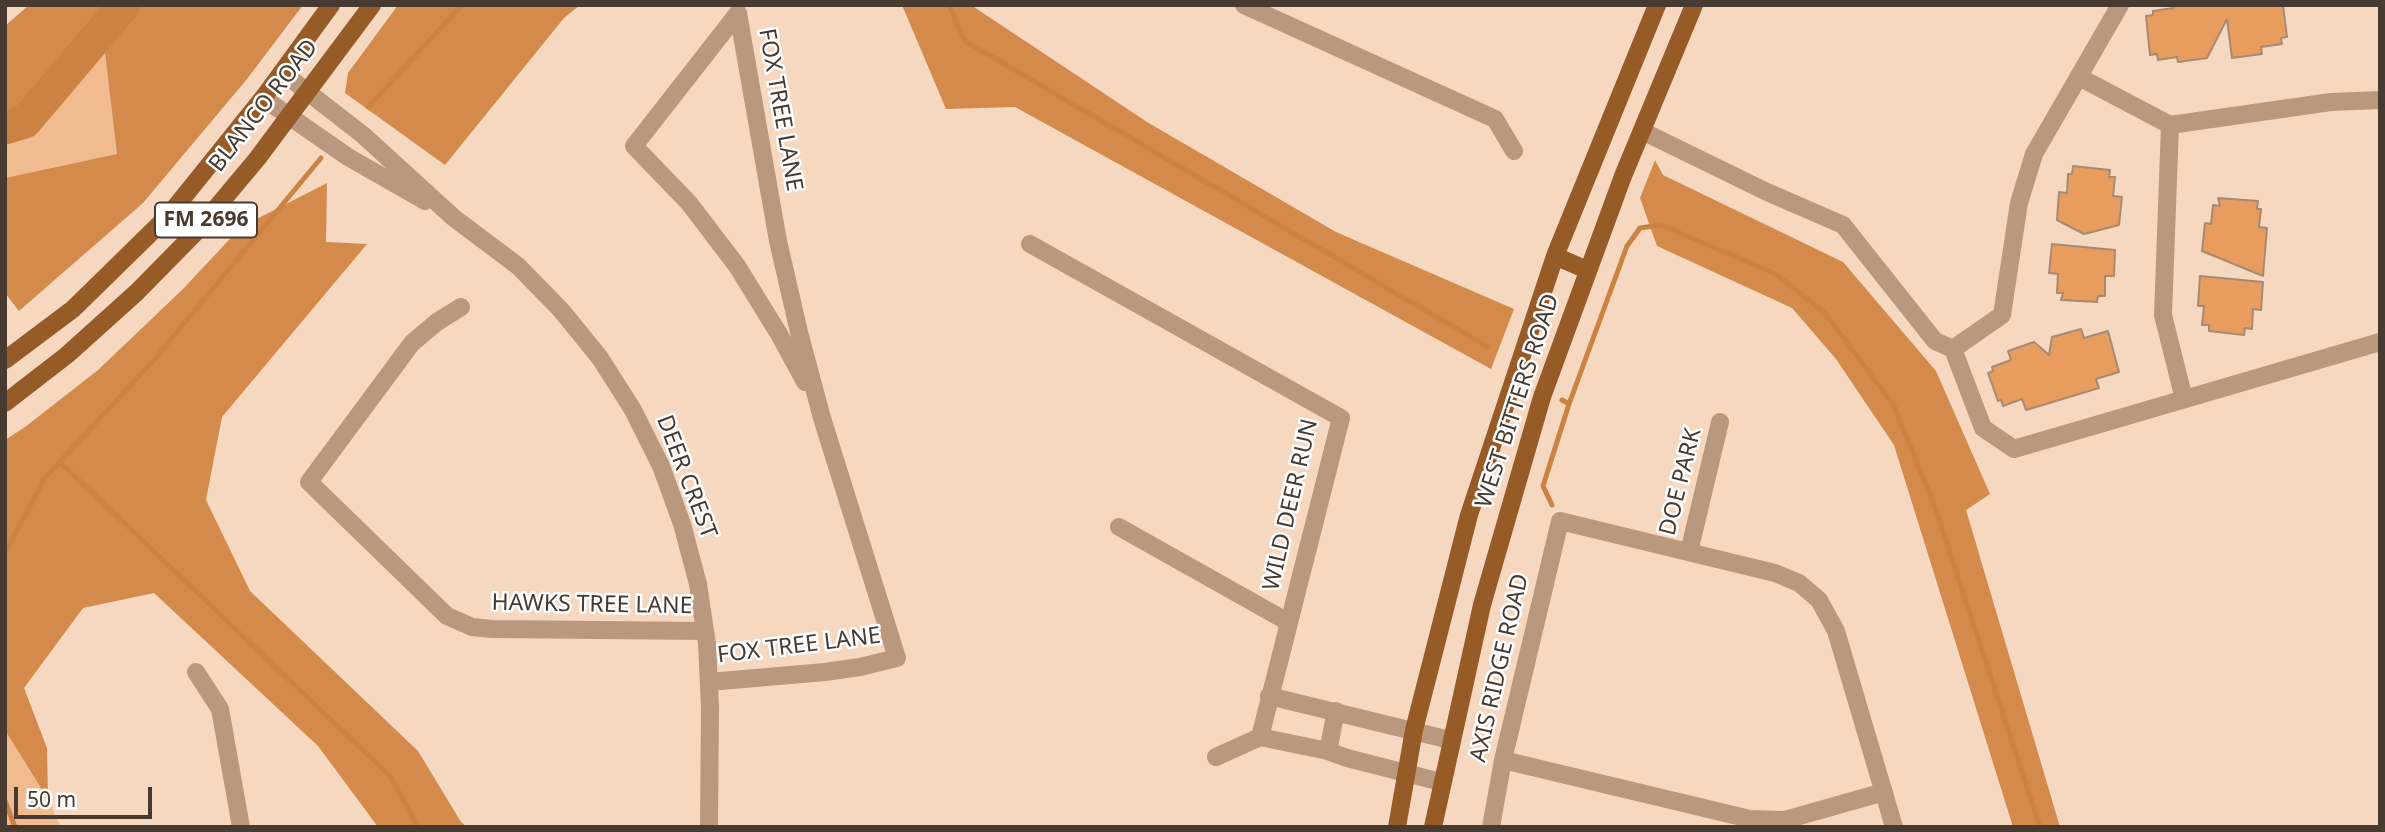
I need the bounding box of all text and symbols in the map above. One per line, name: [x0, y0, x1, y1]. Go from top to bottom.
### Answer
street label: FOX TREE LANE: [752, 27, 808, 193]
street label: BLANCO ROAD: [204, 34, 324, 178]
road number: FM 2696: [155, 202, 257, 238]
street label: WEST BITTERS ROAD: [1470, 291, 1566, 511]
street label: DEER CREST: [650, 412, 722, 542]
street label: WILD DEER RUN: [1258, 417, 1324, 593]
street label: DOE PARK: [1654, 426, 1708, 538]
street label: AXIS RIDGE ROAD: [1465, 571, 1535, 765]
street label: HAWKS TREE LANE: [491, 589, 693, 621]
street label: FOX TREE LANE: [716, 622, 882, 670]
scale bar: [18, 772, 156, 816]
text: 50 m: [27, 785, 76, 813]

